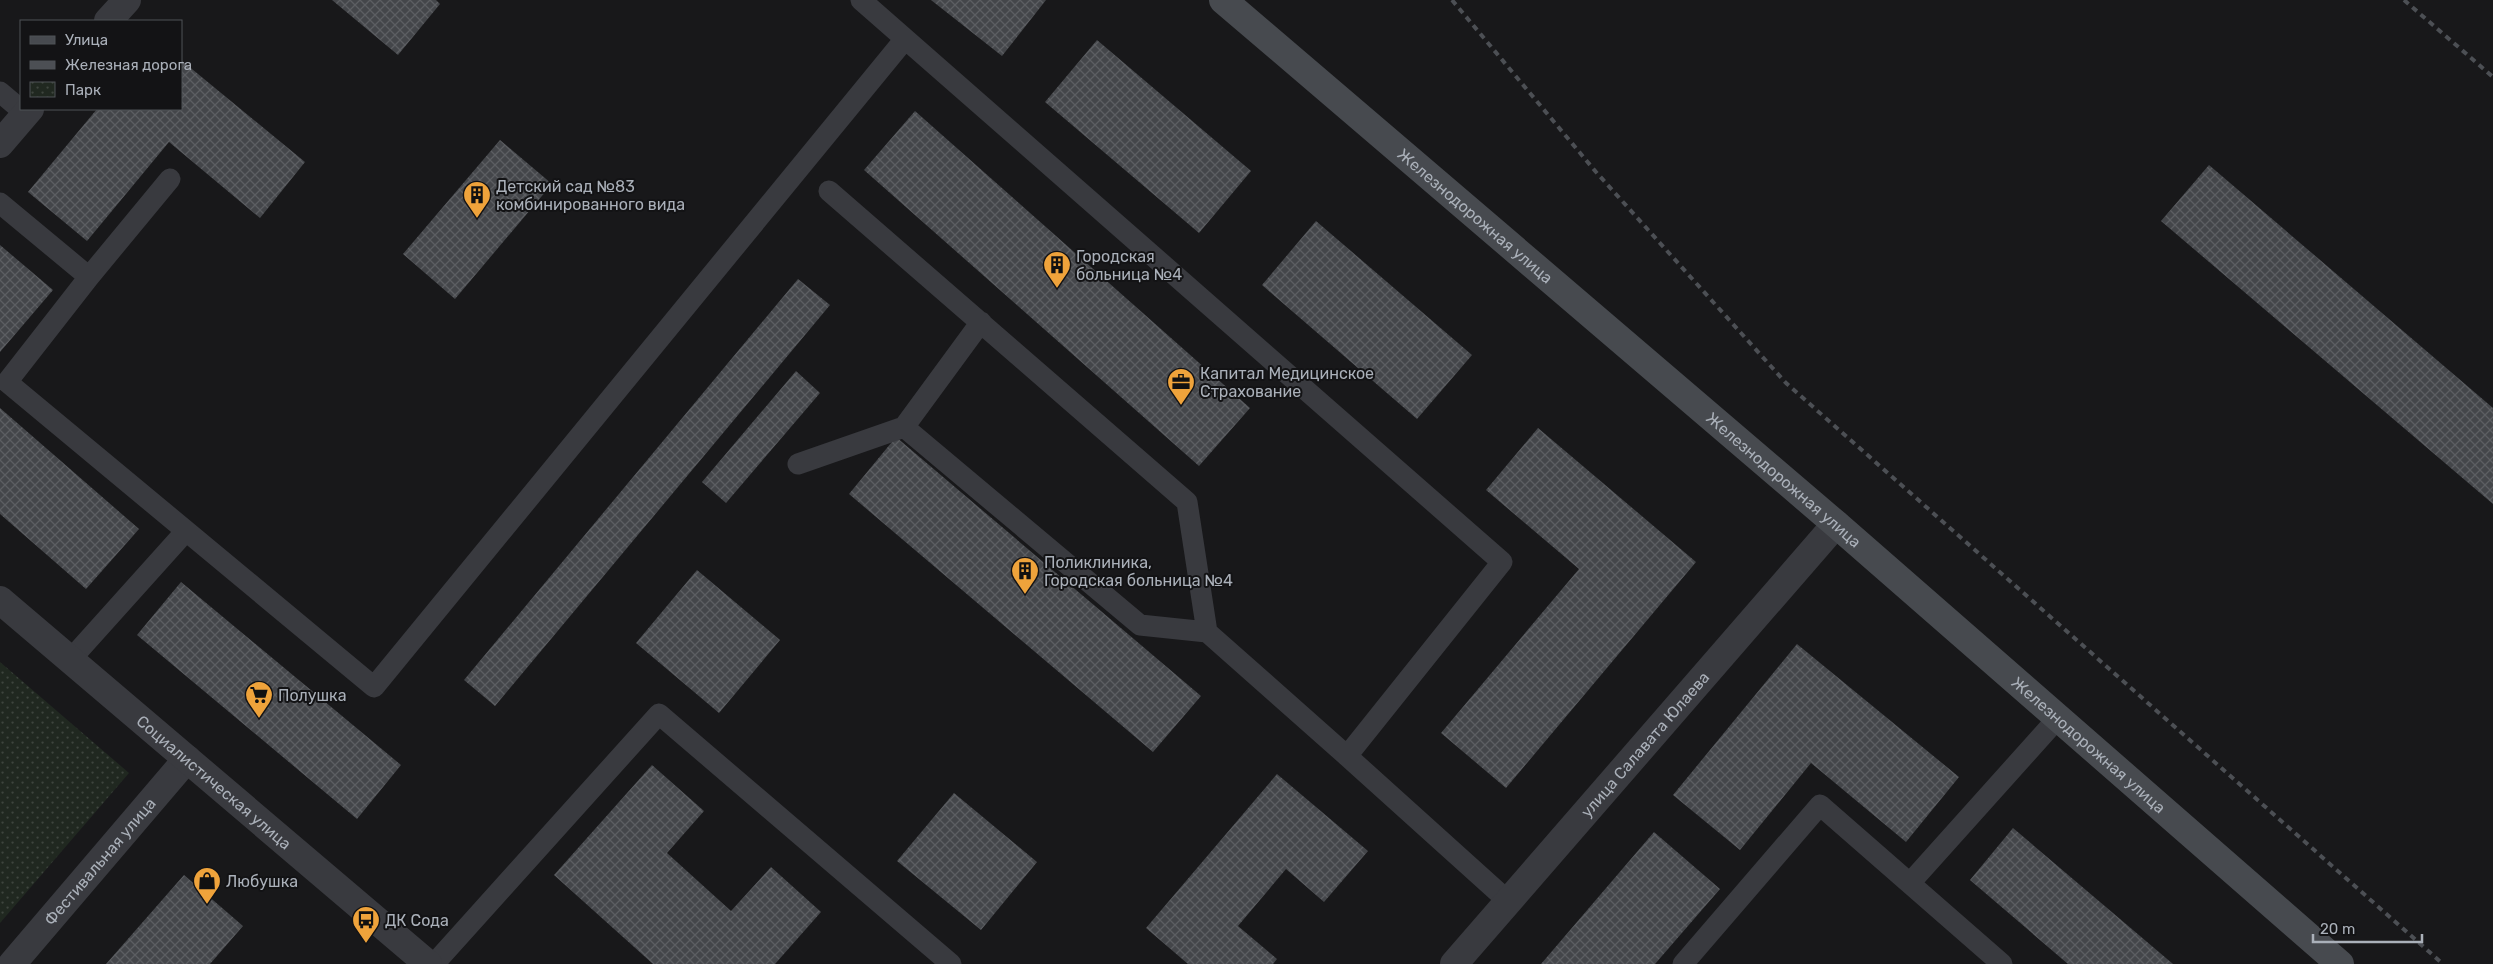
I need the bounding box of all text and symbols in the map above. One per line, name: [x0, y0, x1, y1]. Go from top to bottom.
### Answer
legend: [20, 20, 182, 110]
text: Улица: [65, 31, 108, 49]
text: Железная дорога: [65, 56, 192, 74]
text: Парк: [65, 81, 101, 99]
street label: Железнодорожная улица: [1394, 144, 1557, 287]
place label: Детский сад №83 комбинированного вида: [496, 177, 685, 214]
building icon: Детский сад №83 комбинированного вида: [462, 180, 492, 219]
place label: Городская больница №4: [1076, 247, 1182, 284]
building icon: Городская больница №4: [1042, 250, 1072, 289]
place label: Капитал Медицинское Страхование: [1200, 364, 1374, 401]
office icon: Капитал Медицинское Страхование: [1166, 367, 1196, 406]
street label: Железнодорожная улица: [1703, 408, 1865, 551]
place label: Поликлиника, Городская больница №4: [1044, 553, 1233, 590]
building icon: Поликлиника, Городская больница №4: [1010, 556, 1040, 595]
street label: улица Салавата Юлаева: [1577, 668, 1713, 821]
street label: Железнодорожная улица: [2008, 672, 2170, 817]
supermarket icon: Полушка: [244, 680, 274, 719]
place label: Полушка: [278, 686, 347, 705]
street label: Социалистическая улица: [133, 711, 295, 853]
street label: Фестивальная улица: [40, 794, 159, 929]
shop icon: Любушка: [192, 866, 222, 905]
place label: Любушка: [226, 872, 298, 891]
bus stop icon: ДК Сода: [351, 905, 381, 944]
place label: ДК Сода: [385, 911, 449, 930]
scale bar: [2313, 912, 2422, 944]
text: 20 m: [2320, 920, 2355, 938]

